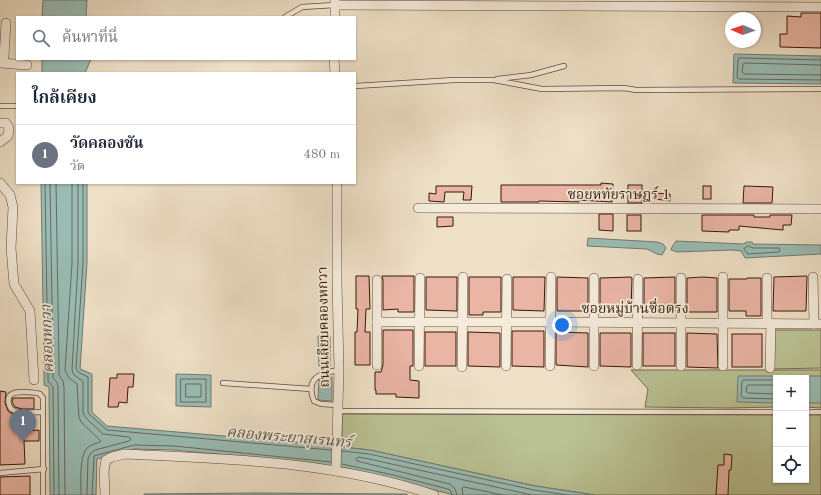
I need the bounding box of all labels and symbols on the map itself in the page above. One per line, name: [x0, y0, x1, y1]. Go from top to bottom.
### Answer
north arrow: [725, 12, 761, 48]
street label: ซอยหทัยราษฎร์ 1: [568, 185, 670, 202]
street label: ถนนเลียบคลองหกวา: [315, 266, 332, 388]
street label: ซอยหมู่บ้านซื่อตรง: [581, 298, 689, 317]
water label: คลองหกวา: [40, 304, 57, 373]
your location: [552, 315, 572, 335]
pin: 1: [10, 409, 36, 442]
water label: คลองพระยาสุเรนทร์: [226, 423, 356, 453]

